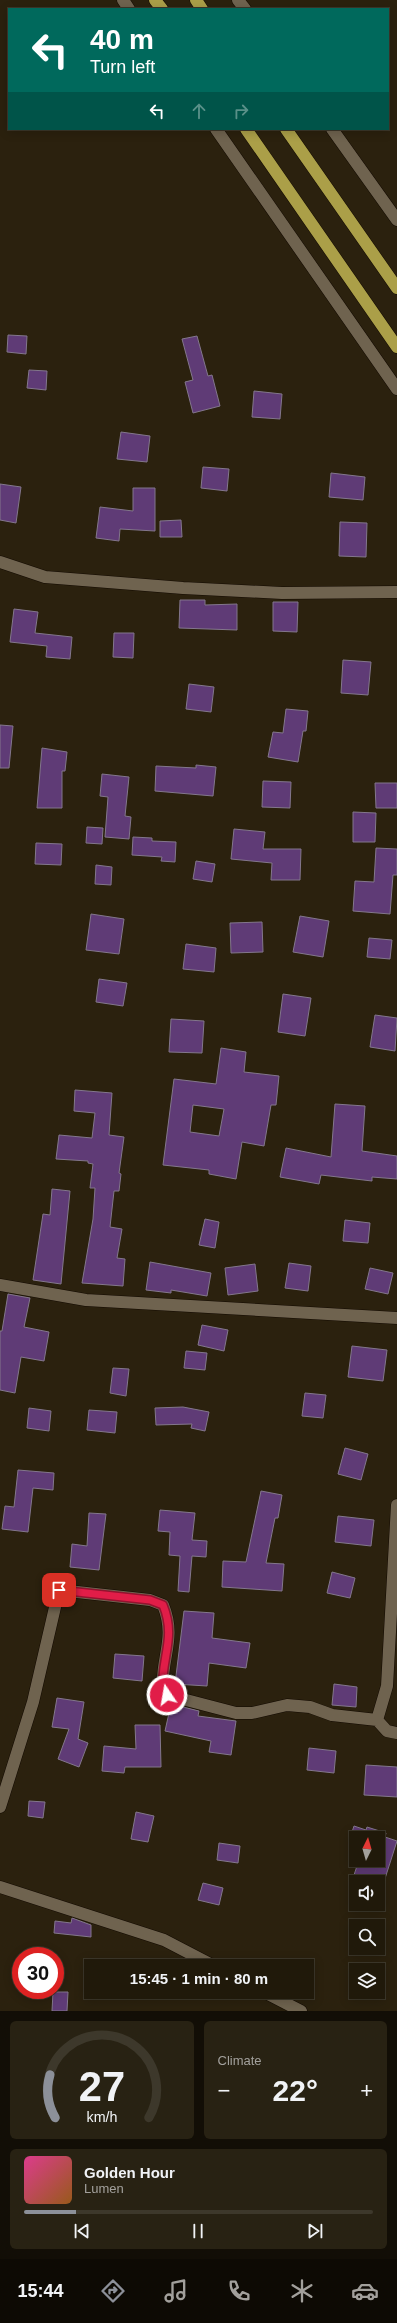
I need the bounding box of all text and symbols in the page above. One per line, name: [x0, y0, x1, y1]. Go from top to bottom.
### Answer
icon: left: [24, 24, 76, 76]
text: 40 m: [90, 24, 154, 55]
text: Turn left: [90, 57, 155, 77]
icon: left: [146, 100, 168, 122]
icon: ahead: [188, 100, 210, 122]
icon: right: [230, 100, 252, 122]
pin: [42, 1573, 76, 1607]
icon: arrive: [48, 1579, 70, 1601]
position arrow: [146, 1674, 188, 1716]
north arrow: [349, 1831, 385, 1867]
map controls: [349, 1831, 385, 1999]
button: sound: [349, 1875, 385, 1911]
button: search: [349, 1919, 385, 1955]
speed limit sign: 30: [12, 1947, 64, 1999]
button: layers: [349, 1963, 385, 1999]
text: 15:45 · 1 min · 80 m: [130, 1970, 268, 1987]
text: Climate: [218, 2053, 262, 2068]
text: 27: [79, 2063, 125, 2110]
text: 22°: [273, 2074, 318, 2107]
text: −: [218, 2078, 230, 2103]
text: +: [360, 2078, 373, 2103]
text: km/h: [86, 2109, 117, 2125]
text: Golden Hour: [84, 2164, 175, 2181]
text: Lumen: [84, 2181, 124, 2196]
icon: previous: [71, 2220, 93, 2242]
icon: pause: [187, 2220, 209, 2242]
icon: next: [304, 2220, 326, 2242]
icon: directions: [99, 2277, 127, 2305]
icon: music: [162, 2277, 190, 2305]
icon: phone: [225, 2277, 253, 2305]
icon: climate: [288, 2277, 316, 2305]
icon: car: [351, 2277, 379, 2305]
text: 15:44: [18, 2281, 64, 2301]

